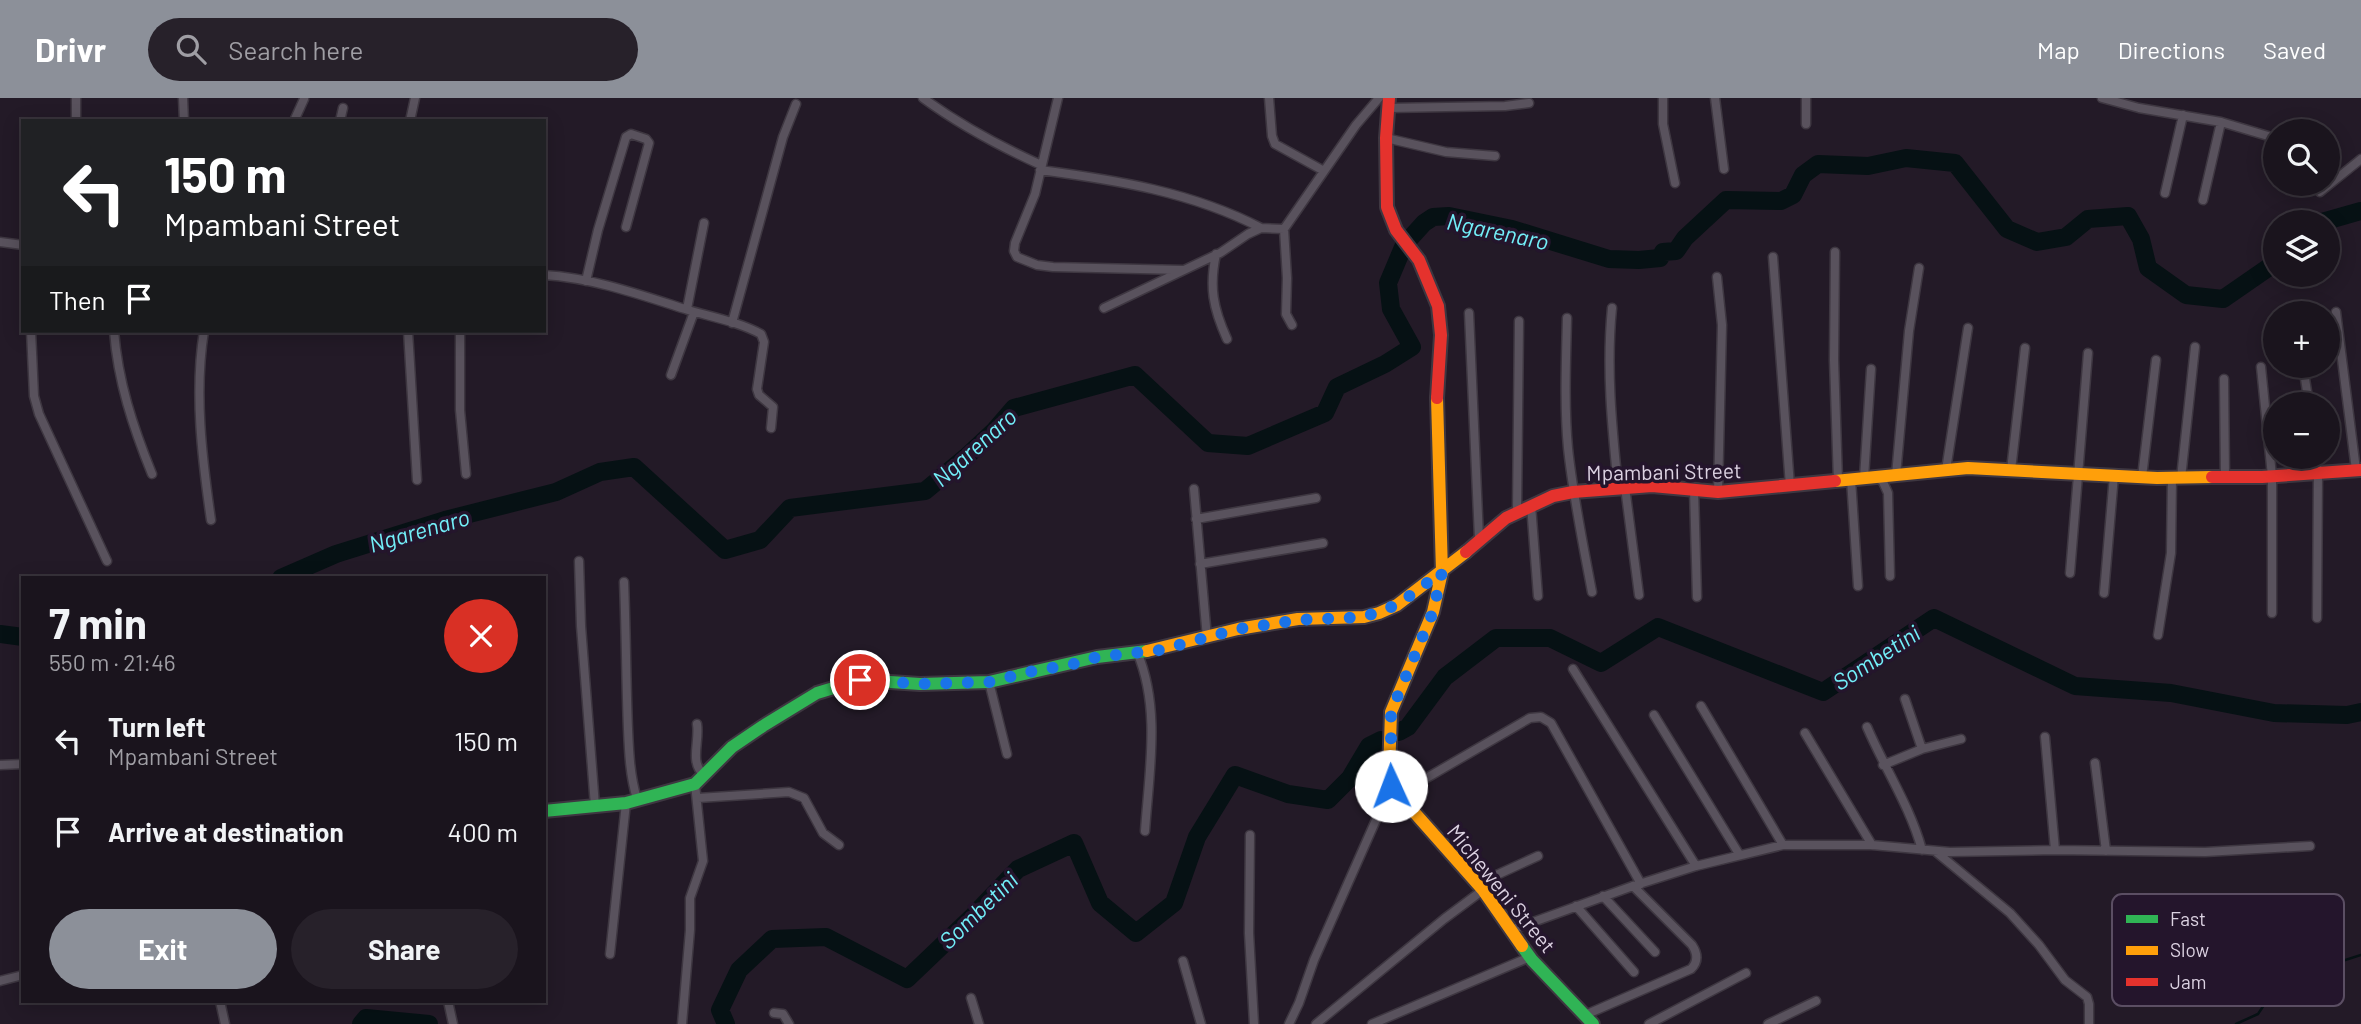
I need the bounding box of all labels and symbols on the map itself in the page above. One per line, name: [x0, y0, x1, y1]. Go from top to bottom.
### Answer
water label: Ngarenaro: [1444, 207, 1552, 255]
water label: Ngarenaro: [926, 402, 1022, 492]
street label: Mpambani Street: [1586, 457, 1742, 485]
water label: Ngarenaro: [365, 502, 473, 558]
water label: Sombetini: [1827, 618, 1925, 696]
pin: [830, 650, 890, 710]
position arrow: [1354, 749, 1428, 823]
street label: Micheweni Street: [1443, 819, 1561, 957]
water label: Sombetini: [933, 865, 1024, 954]
legend: [2112, 894, 2344, 1006]
text: Fast: [2170, 907, 2206, 930]
text: Slow: [2170, 938, 2209, 961]
text: Jam: [2170, 970, 2206, 993]

